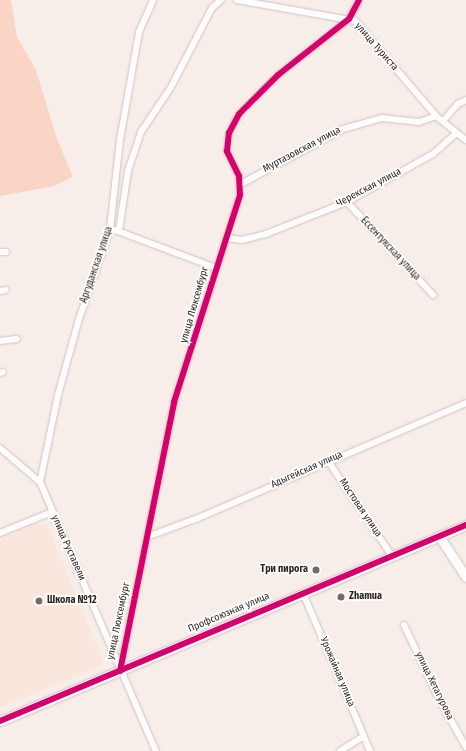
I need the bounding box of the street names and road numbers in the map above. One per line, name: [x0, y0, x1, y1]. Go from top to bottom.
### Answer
street label: улица Туриста: [352, 21, 400, 73]
street label: Муртазовская улица: [261, 125, 343, 175]
street label: Черекская улица: [335, 166, 403, 210]
street label: Ессентукская улица: [358, 215, 422, 283]
street label: Аргуданская улица: [78, 225, 116, 305]
street label: улица Люксембург: [178, 265, 212, 345]
street label: Адыгейская улица: [269, 449, 345, 491]
street label: Мостовая улица: [336, 476, 384, 540]
street label: улица Руставели: [48, 513, 88, 583]
street label: улица Люксембург: [105, 581, 133, 661]
street label: Профсоюзная улица: [187, 590, 271, 636]
street label: Урожайная улица: [317, 635, 357, 709]
street label: улица Хетагурова: [412, 650, 456, 722]

